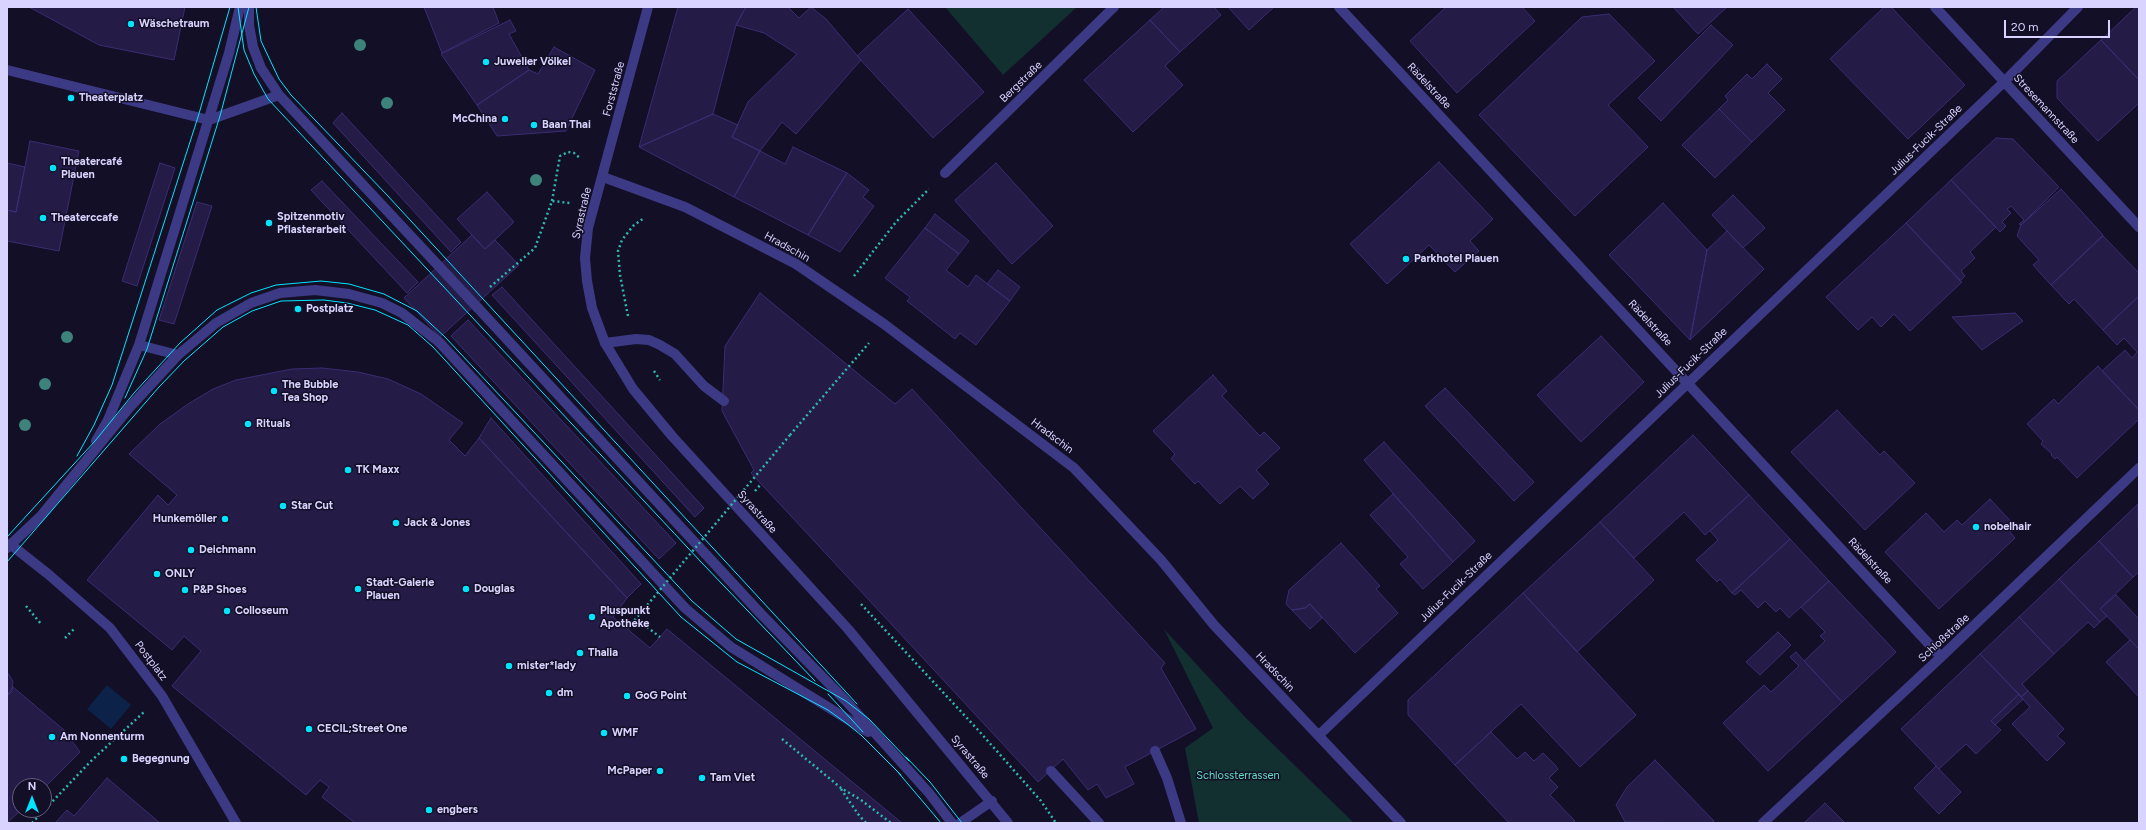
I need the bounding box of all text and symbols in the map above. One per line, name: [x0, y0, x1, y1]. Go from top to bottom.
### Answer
scale bar: [2006, 12, 2112, 38]
place label: Wäschetraum: [139, 17, 209, 31]
marker: Wäschetraum: [126, 19, 136, 29]
text: 20 m: [2011, 20, 2039, 34]
place label: Juwelier Völkel: [494, 55, 571, 69]
marker: Juwelier Völkel: [481, 57, 491, 67]
street label: Bergstraße: [997, 59, 1045, 105]
street label: Forststraße: [600, 60, 628, 118]
street label: Rädelstraße: [1404, 60, 1454, 112]
street label: Stresemannstraße: [2011, 72, 2081, 146]
place label: Theaterplatz: [79, 91, 143, 105]
marker: Theaterplatz: [66, 93, 76, 103]
street label: Julius-Fucik-Straße: [1887, 102, 1965, 178]
place label: McChina: [452, 112, 497, 126]
marker: McChina: [500, 114, 510, 124]
place label: Baan Thai: [542, 118, 591, 132]
marker: Baan Thai: [529, 120, 539, 130]
place label: Theatercafé Plauen: [61, 155, 122, 181]
marker: Theatercafé Plauen: [48, 163, 58, 173]
street label: Syrastraße: [570, 186, 594, 240]
place label: Spitzenmotiv Pflasterarbeit: [277, 210, 346, 236]
place label: Theaterccafe: [51, 211, 118, 225]
marker: Theaterccafe: [38, 213, 48, 223]
marker: Spitzenmotiv Pflasterarbeit: [264, 218, 274, 228]
street label: Hradschin: [762, 229, 812, 265]
place label: Parkhotel Plauen: [1414, 252, 1499, 266]
marker: Parkhotel Plauen: [1401, 254, 1411, 264]
street label: Rädelstraße: [1625, 297, 1675, 349]
place label: Postplatz: [306, 302, 353, 316]
marker: Postplatz: [293, 304, 303, 314]
street label: Julius-Fucik-Straße: [1652, 325, 1730, 401]
place label: The Bubble Tea Shop: [282, 378, 338, 404]
marker: The Bubble Tea Shop: [269, 386, 279, 396]
street label: Hradschin: [1028, 416, 1076, 456]
place label: Rituals: [256, 417, 290, 431]
marker: Rituals: [243, 419, 253, 429]
place label: TK Maxx: [356, 463, 399, 477]
marker: TK Maxx: [343, 465, 353, 475]
street label: Syrastraße: [734, 488, 780, 536]
place label: Star Cut: [291, 499, 333, 513]
marker: Star Cut: [278, 501, 288, 511]
place label: Hunkemöller: [153, 512, 217, 526]
marker: Hunkemöller: [220, 514, 230, 524]
place label: Jack & Jones: [404, 516, 470, 530]
marker: Jack & Jones: [391, 518, 401, 528]
place label: nobelhair: [1984, 520, 2031, 534]
marker: nobelhair: [1971, 522, 1981, 532]
street label: Rädelstraße: [1845, 535, 1895, 587]
place label: Deichmann: [199, 543, 256, 557]
marker: Deichmann: [186, 545, 196, 555]
street label: Julius-Fucik-Straße: [1417, 549, 1495, 625]
place label: ONLY: [165, 567, 195, 581]
marker: ONLY: [152, 569, 162, 579]
place label: Stadt-Galerie Plauen: [366, 576, 434, 602]
place label: Douglas: [474, 582, 515, 596]
place label: P&P Shoes: [193, 583, 247, 597]
marker: Stadt-Galerie Plauen: [353, 584, 363, 594]
marker: Douglas: [461, 584, 471, 594]
marker: P&P Shoes: [180, 585, 190, 595]
place label: Colloseum: [235, 604, 288, 618]
place label: Pluspunkt Apotheke: [600, 604, 650, 630]
marker: Colloseum: [222, 606, 232, 616]
street label: Schloßstraße: [1916, 611, 1972, 665]
marker: Pluspunkt Apotheke: [587, 612, 597, 622]
street label: Postplatz: [132, 639, 170, 683]
place label: Thalia: [588, 646, 618, 660]
marker: Thalia: [575, 648, 585, 658]
street label: Hradschin: [1253, 649, 1297, 695]
place label: mister*lady: [517, 659, 576, 673]
marker: mister*lady: [504, 661, 514, 671]
place label: dm: [557, 686, 573, 700]
marker: dm: [544, 688, 554, 698]
place label: GoG Point: [635, 689, 687, 703]
marker: GoG Point: [622, 691, 632, 701]
place label: CECIL;Street One: [317, 722, 407, 736]
marker: CECIL;Street One: [304, 724, 314, 734]
place label: WMF: [612, 726, 638, 740]
marker: WMF: [599, 728, 609, 738]
place label: Am Nonnenturm: [60, 730, 144, 744]
marker: Am Nonnenturm: [47, 732, 57, 742]
street label: Syrastraße: [948, 733, 992, 781]
place label: Begegnung: [132, 752, 189, 766]
marker: Begegnung: [119, 754, 129, 764]
place label: McPaper: [607, 764, 652, 778]
marker: McPaper: [655, 766, 665, 776]
park label: Schlossterrassen: [1196, 769, 1280, 783]
place label: Tam Viet: [710, 771, 755, 785]
marker: Tam Viet: [697, 773, 707, 783]
north arrow: [12, 778, 52, 818]
text: N: [28, 780, 36, 793]
place label: engbers: [437, 803, 478, 817]
marker: engbers: [424, 805, 434, 815]

